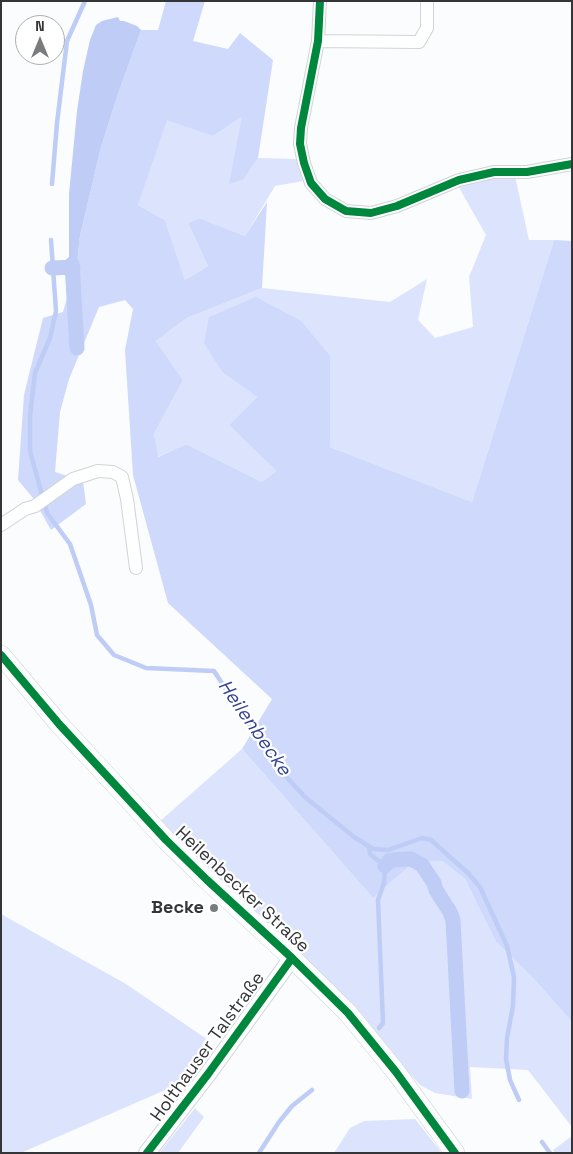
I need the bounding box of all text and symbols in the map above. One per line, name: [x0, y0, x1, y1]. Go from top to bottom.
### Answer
north arrow: [15, 15, 65, 65]
text: N: [35, 17, 45, 35]
water label: Heilenbecke: [213, 676, 295, 780]
street label: Heilenbecker Straße: [171, 822, 313, 958]
place label: Becke: [151, 897, 204, 919]
marker: Becke: [208, 902, 220, 914]
street label: Holthauser Talstraße: [147, 968, 269, 1126]

